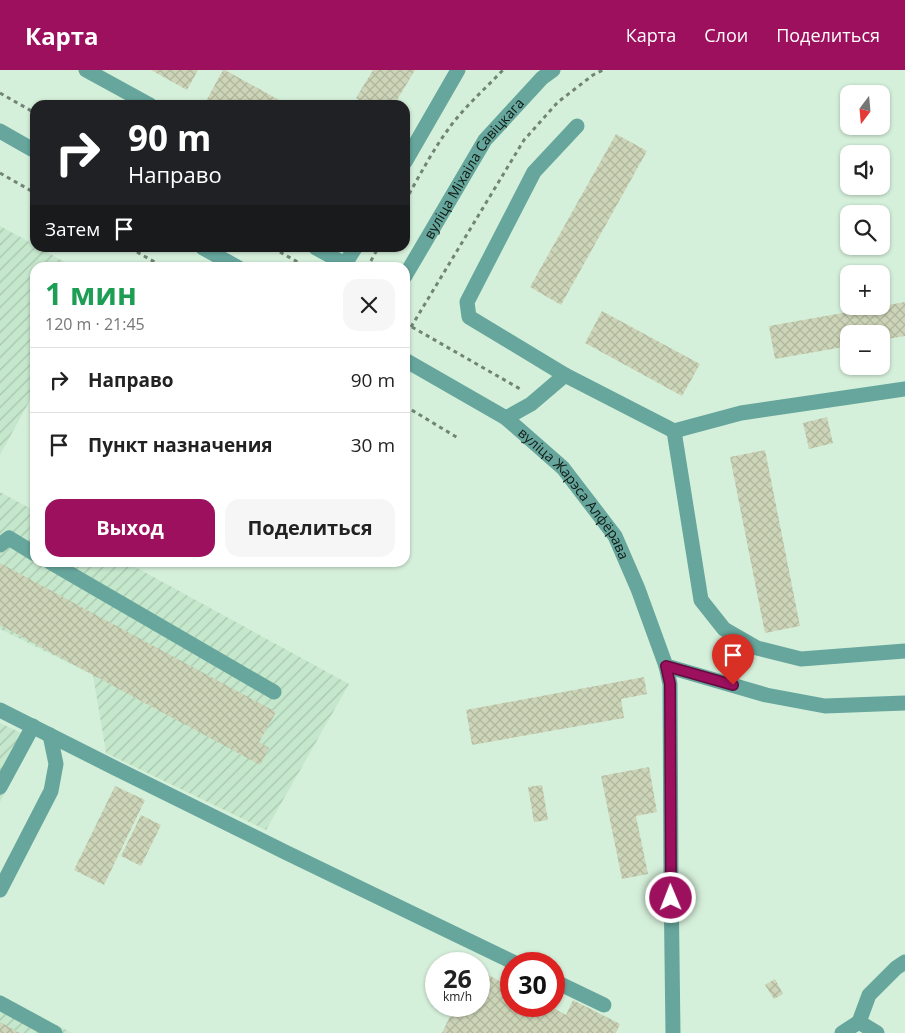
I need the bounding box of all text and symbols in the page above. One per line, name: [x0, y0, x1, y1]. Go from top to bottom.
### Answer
text: Карта: [25, 19, 99, 52]
text: Карта: [626, 23, 676, 47]
text: Слои: [704, 23, 748, 47]
text: Поделиться: [776, 23, 880, 47]
north arrow: [840, 85, 890, 135]
map controls: [840, 85, 890, 375]
street label: вуліца Міхаіла Савіцкага: [419, 94, 528, 242]
text: 90 m: [128, 114, 211, 161]
icon: right: [45, 120, 110, 185]
button: sound: [840, 145, 890, 195]
text: Направо: [128, 159, 222, 189]
button: search: [840, 205, 890, 255]
icon: arrive: [110, 215, 138, 243]
text: Затем: [45, 216, 100, 242]
button: +: [840, 265, 890, 315]
text: 1 мин: [45, 273, 137, 314]
button: close: [343, 279, 395, 331]
text: 120 m · 21:45: [45, 313, 145, 335]
button: −: [840, 325, 890, 375]
icon: right: [45, 366, 73, 394]
text: Направо: [88, 367, 174, 393]
text: 90 m: [351, 367, 395, 393]
street label: вуліца Жарэса Алфёрава: [514, 423, 634, 562]
icon: arrive: [45, 431, 73, 459]
text: Пункт назначения: [88, 432, 273, 458]
text: 30 m: [351, 432, 395, 458]
button: Выход: [45, 499, 215, 557]
button: Поделиться: [225, 499, 395, 557]
pin: [712, 634, 754, 685]
icon: arrive: [719, 641, 747, 669]
position arrow: [644, 871, 696, 923]
speed limit sign: 30: [500, 952, 565, 1017]
text: 26: [443, 961, 472, 995]
text: km/h: [443, 988, 472, 1005]

